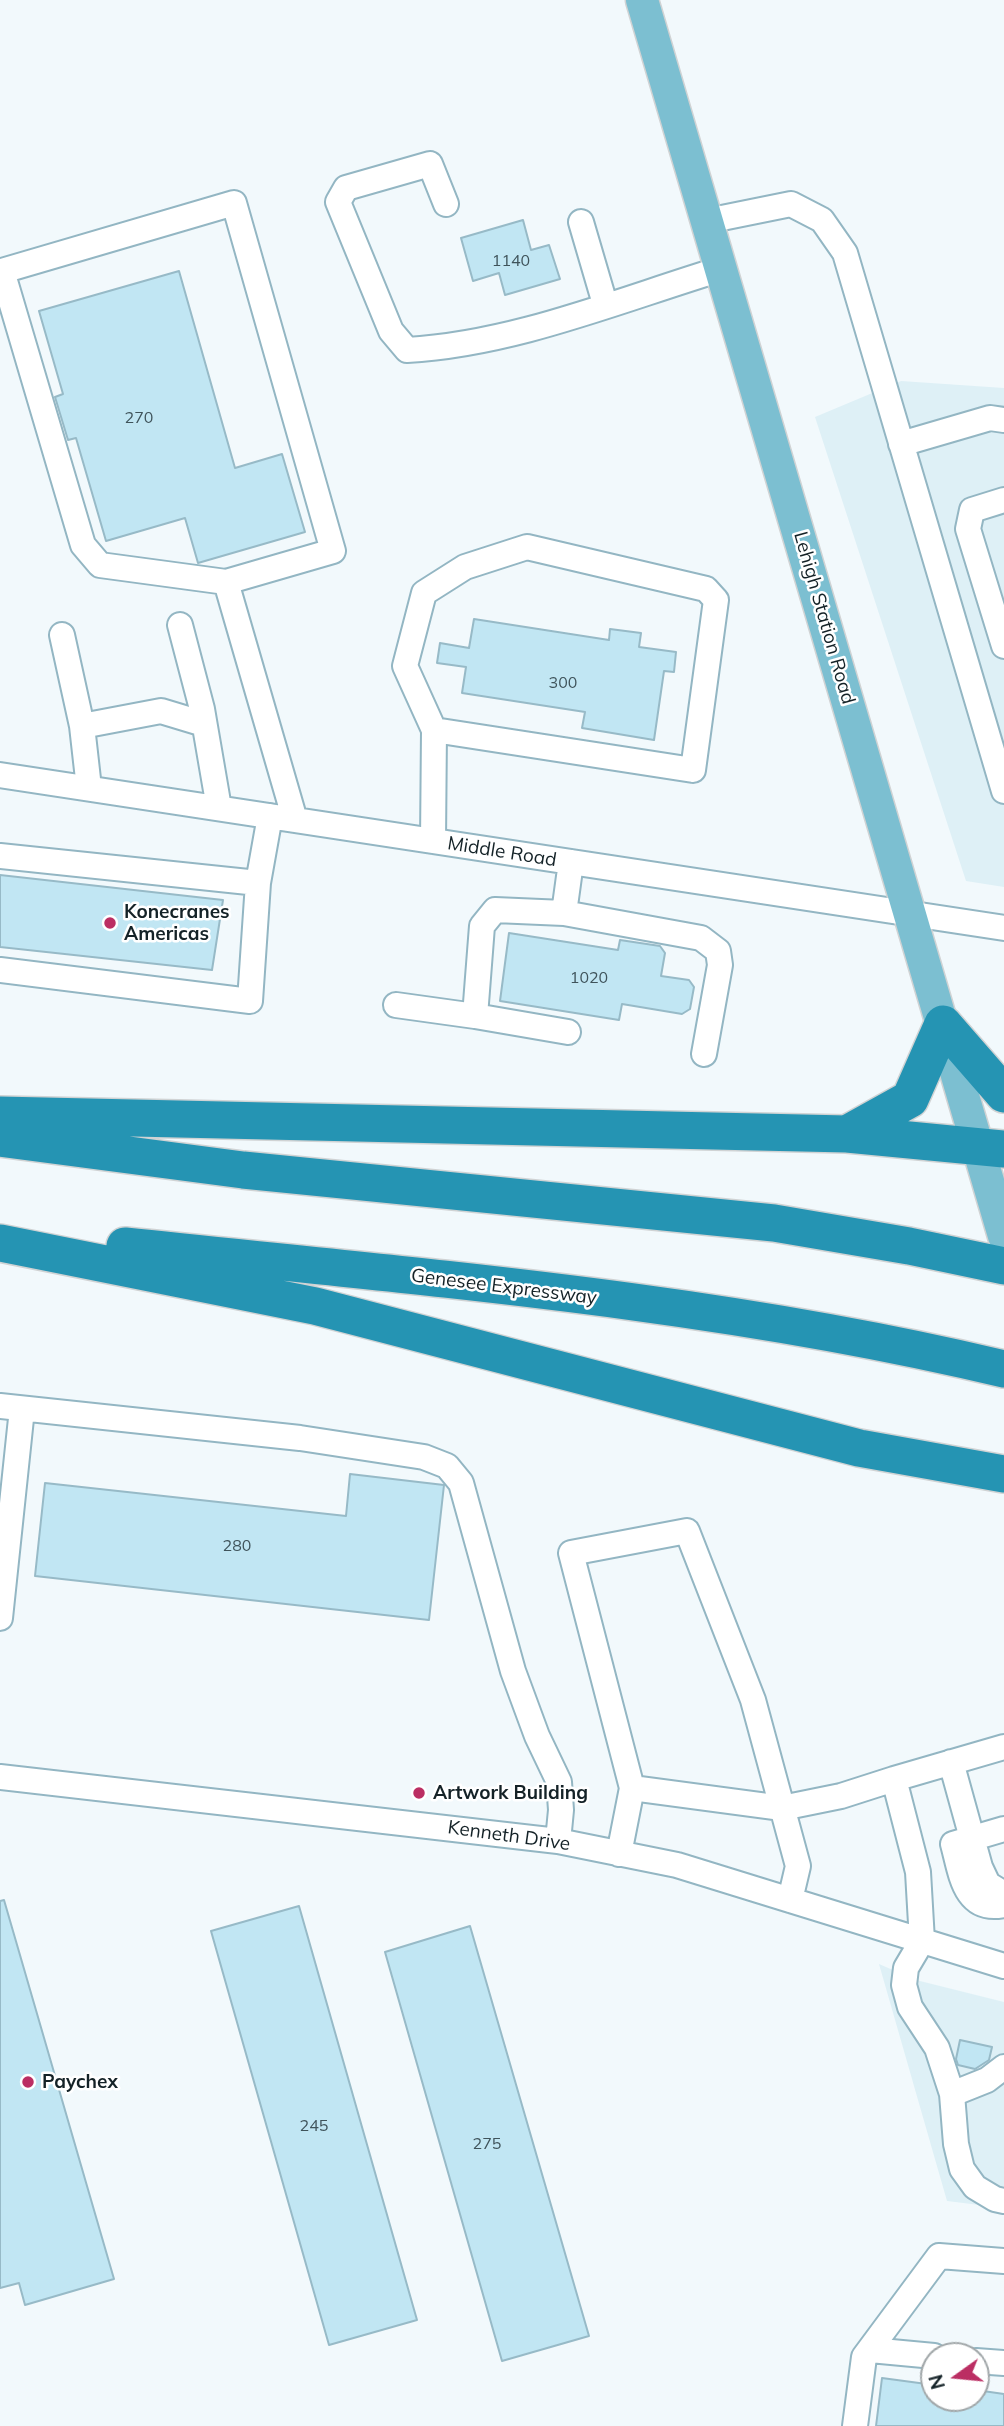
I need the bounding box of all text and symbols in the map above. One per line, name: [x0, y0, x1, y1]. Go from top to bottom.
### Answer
house number: 1140: [492, 251, 530, 271]
house number: 270: [125, 408, 153, 428]
street label: Lehigh Station Road: [788, 529, 860, 707]
house number: 300: [549, 673, 577, 693]
street label: Middle Road: [446, 832, 558, 872]
place label: Konecranes Americas: [124, 901, 230, 945]
marker: Konecranes Americas: [102, 915, 118, 931]
house number: 1020: [570, 968, 608, 988]
street label: Genesee Expressway: [410, 1264, 598, 1310]
house number: 280: [223, 1536, 251, 1556]
place label: Artwork Building: [433, 1782, 588, 1804]
marker: Artwork Building: [411, 1785, 427, 1801]
street label: Kenneth Drive: [446, 1816, 572, 1856]
place label: Paychex: [42, 2071, 118, 2093]
marker: Paychex: [20, 2074, 36, 2090]
house number: 245: [300, 2116, 328, 2136]
house number: 275: [473, 2134, 501, 2154]
north arrow: [920, 2342, 990, 2412]
text: N: [923, 2372, 950, 2392]

